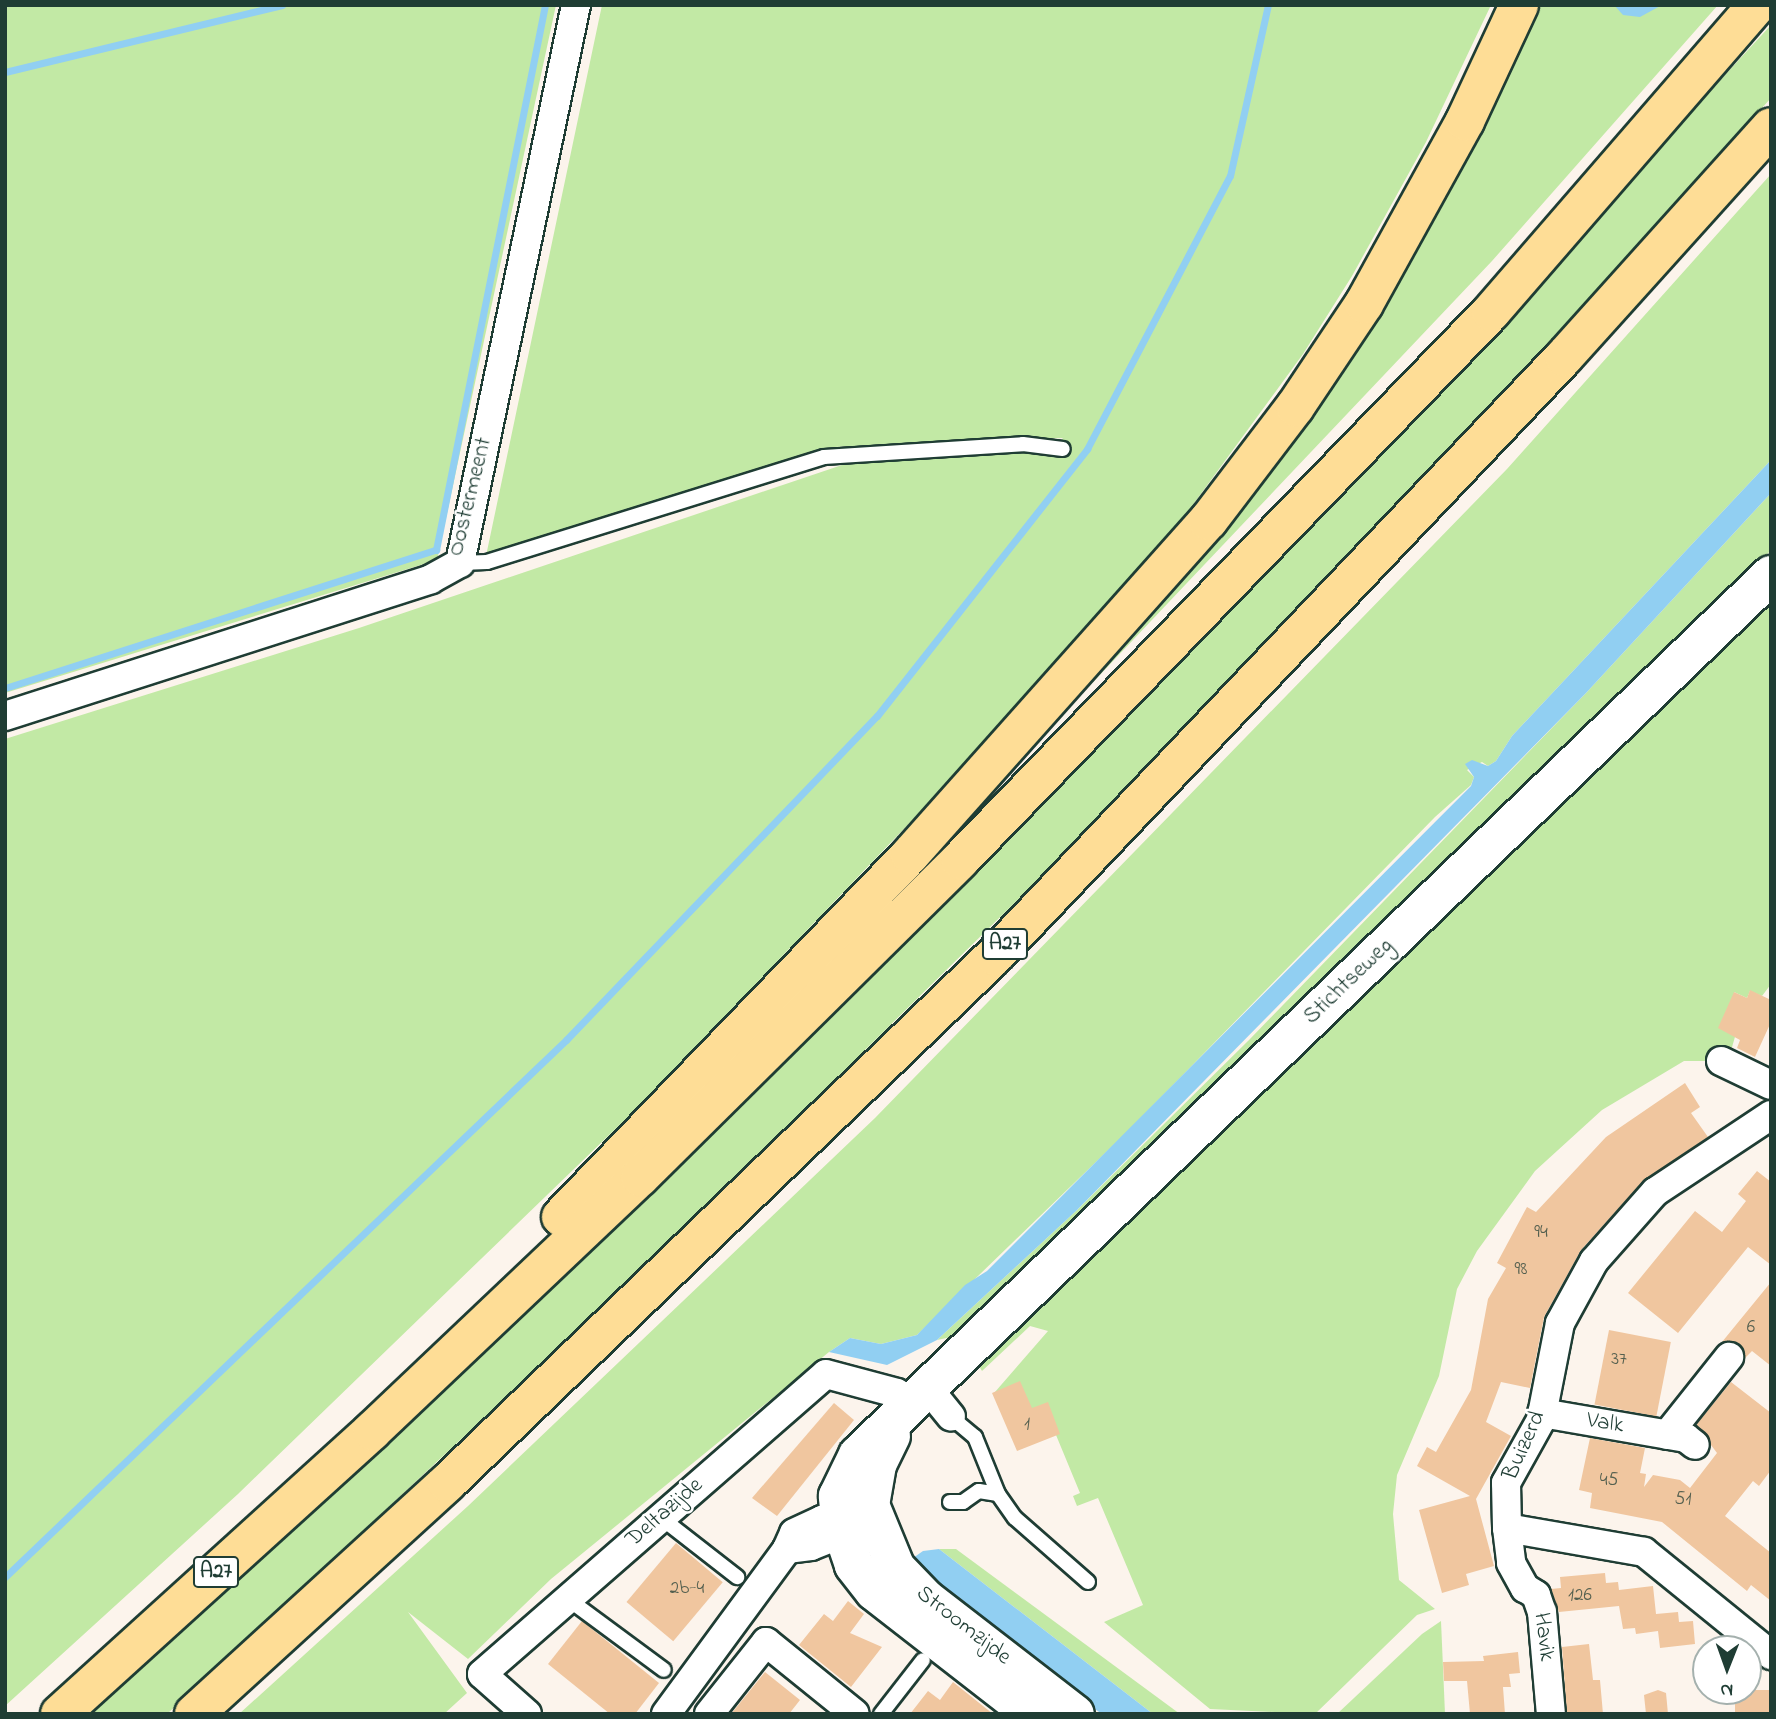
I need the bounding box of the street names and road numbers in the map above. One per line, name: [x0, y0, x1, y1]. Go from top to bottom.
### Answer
street label: Oostermeent: [443, 435, 499, 559]
road number: A27: [981, 926, 1030, 962]
street label: Stichtseweg: [1299, 933, 1399, 1031]
street label: Buizerd: [1498, 1407, 1552, 1485]
street label: Valk: [1584, 1407, 1626, 1441]
street label: Deltazijde: [621, 1472, 709, 1554]
road number: A27: [192, 1554, 241, 1590]
street label: Stroomzijde: [910, 1580, 1016, 1672]
street label: Havik: [1526, 1611, 1560, 1663]

